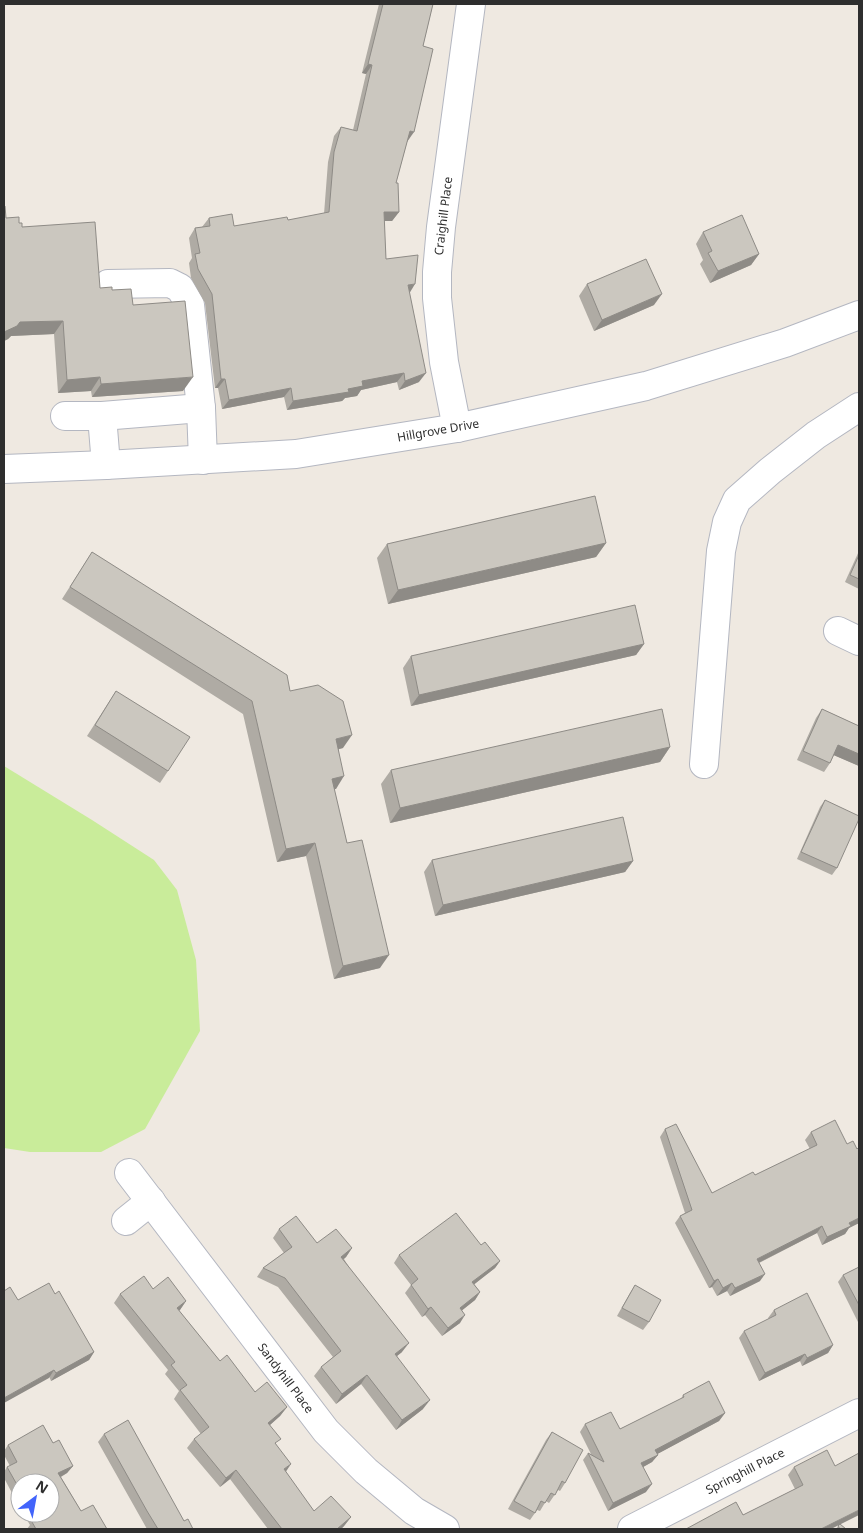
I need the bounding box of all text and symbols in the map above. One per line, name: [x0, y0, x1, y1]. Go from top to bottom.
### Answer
street label: Craighill Place: [430, 176, 456, 256]
street label: Hillgrove Drive: [396, 414, 481, 446]
street label: Sandyhill Place: [254, 1339, 318, 1417]
street label: Springhill Place: [703, 1444, 787, 1498]
north arrow: [10, 1473, 60, 1523]
text: N: [32, 1475, 52, 1498]

